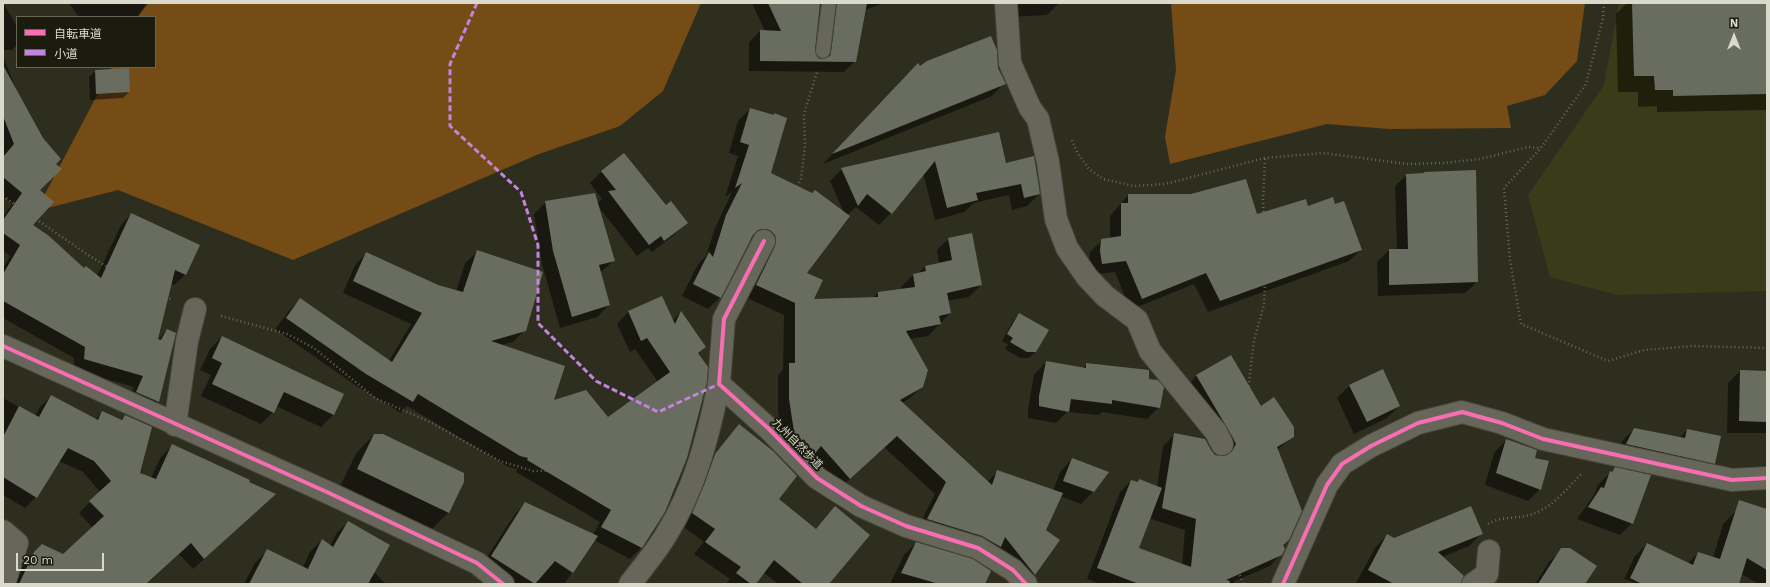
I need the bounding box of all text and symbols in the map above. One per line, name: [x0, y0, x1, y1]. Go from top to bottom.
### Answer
legend: [16, 16, 156, 68]
north arrow: [1714, 16, 1754, 56]
text: N: [1730, 17, 1738, 30]
text: 自転車道: [54, 27, 102, 41]
text: 小道: [54, 47, 78, 61]
street label: 九州自然歩道: [769, 416, 825, 472]
scale bar: [18, 545, 106, 571]
text: 20 m: [23, 553, 53, 567]

